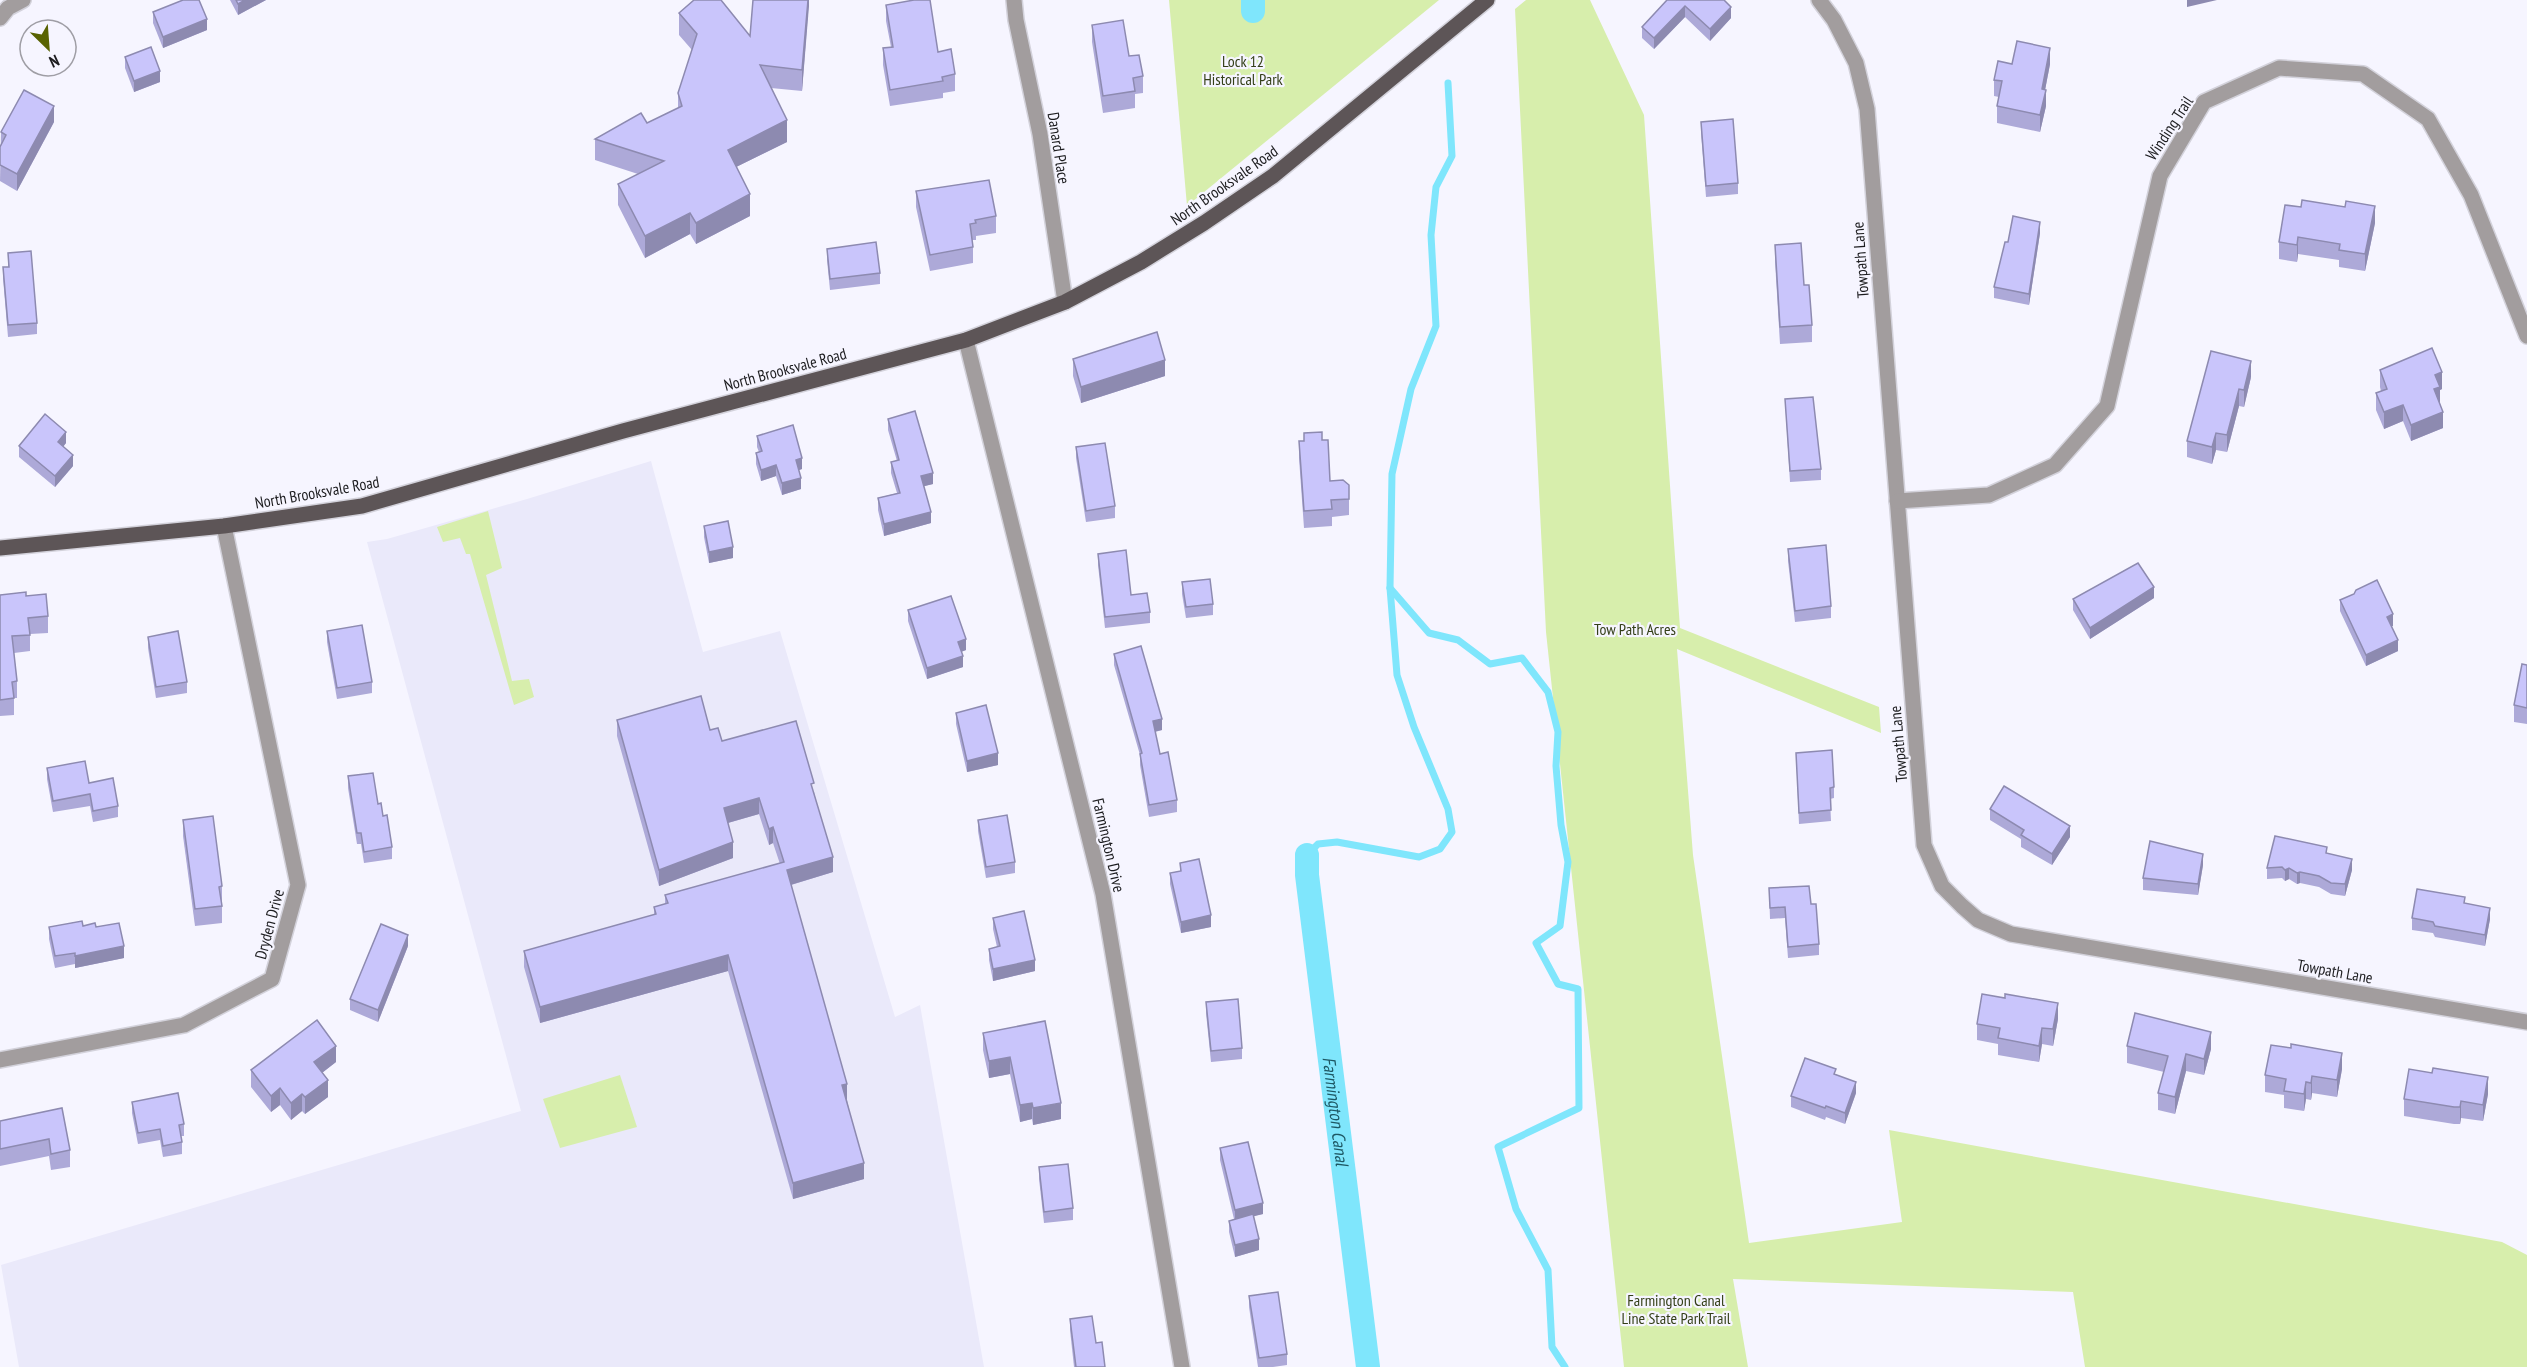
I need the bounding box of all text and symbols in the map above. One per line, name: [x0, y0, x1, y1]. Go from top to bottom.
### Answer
north arrow: [18, 18, 78, 78]
text: N: [46, 51, 62, 72]
park label: Lock 12 Historical Park: [1203, 51, 1284, 89]
street label: Winding Trail: [2141, 92, 2197, 164]
street label: Danard Place: [1043, 111, 1075, 185]
street label: North Brooksvale Road: [1167, 141, 1281, 229]
street label: Towpath Lane: [1847, 221, 1873, 299]
street label: North Brooksvale Road: [721, 343, 849, 395]
street label: North Brooksvale Road: [253, 471, 381, 513]
park label: Tow Path Acres: [1594, 619, 1676, 639]
street label: Towpath Lane: [1885, 705, 1911, 783]
street label: Farmington Drive: [1088, 796, 1130, 894]
street label: Dryden Drive: [250, 887, 288, 961]
street label: Towpath Lane: [2296, 955, 2374, 987]
water label: Farmington Canal: [1318, 1055, 1355, 1169]
park label: Farmington Canal Line State Park Trail: [1621, 1290, 1731, 1328]

